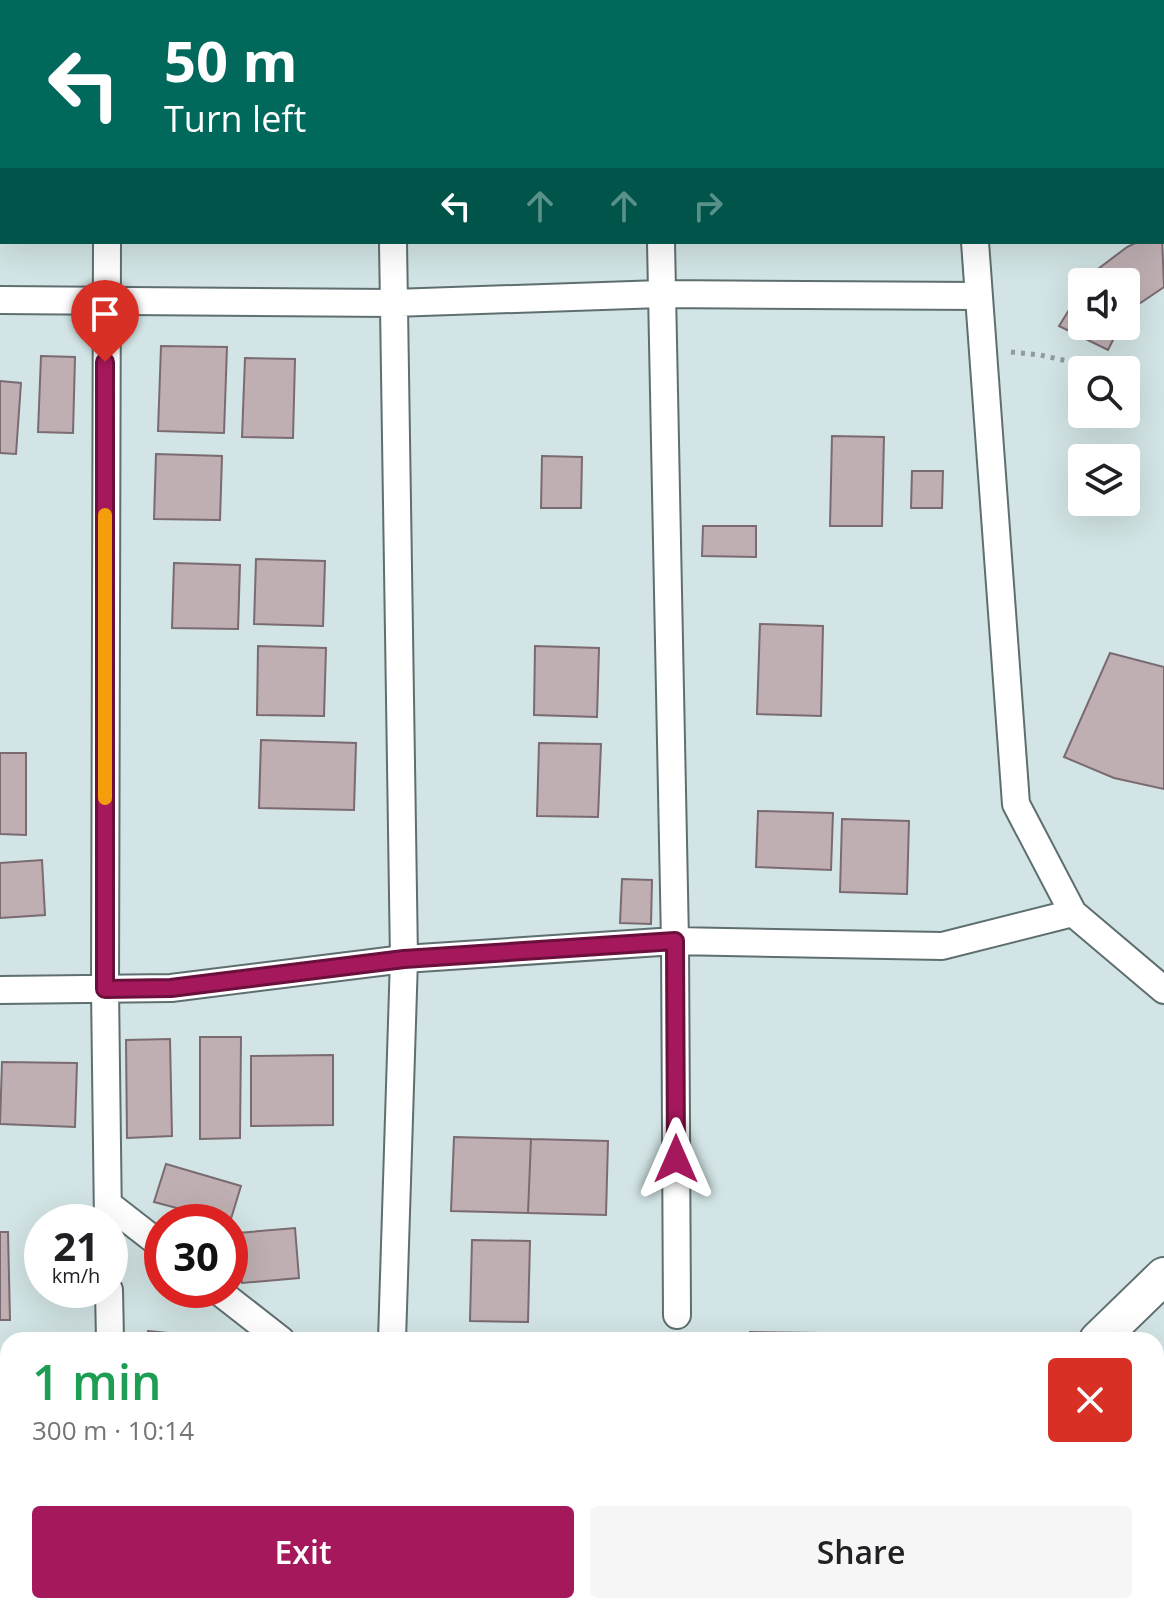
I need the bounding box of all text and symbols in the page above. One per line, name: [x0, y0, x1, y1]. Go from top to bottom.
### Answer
text: 50 m: [164, 22, 298, 98]
icon: left: [32, 32, 136, 136]
text: Turn left: [164, 94, 306, 143]
icon: left: [434, 184, 478, 228]
icon: ahead: [518, 184, 562, 228]
icon: ahead: [602, 184, 646, 228]
icon: right: [686, 184, 730, 228]
map controls: [1068, 268, 1140, 516]
button: sound: [1068, 268, 1140, 340]
pin: [71, 280, 139, 362]
icon: arrive: [83, 292, 127, 336]
button: search: [1068, 356, 1140, 428]
button: layers: [1068, 444, 1140, 516]
position arrow: [634, 1117, 718, 1201]
speed limit sign: 30: [144, 1204, 248, 1308]
text: 21: [53, 1218, 99, 1273]
text: km/h: [52, 1262, 100, 1289]
text: 1 min: [32, 1349, 162, 1414]
button: close: [1048, 1358, 1132, 1442]
text: 300 m · 10:14: [32, 1412, 194, 1448]
button: Exit: [32, 1506, 574, 1598]
button: Share: [590, 1506, 1132, 1598]

